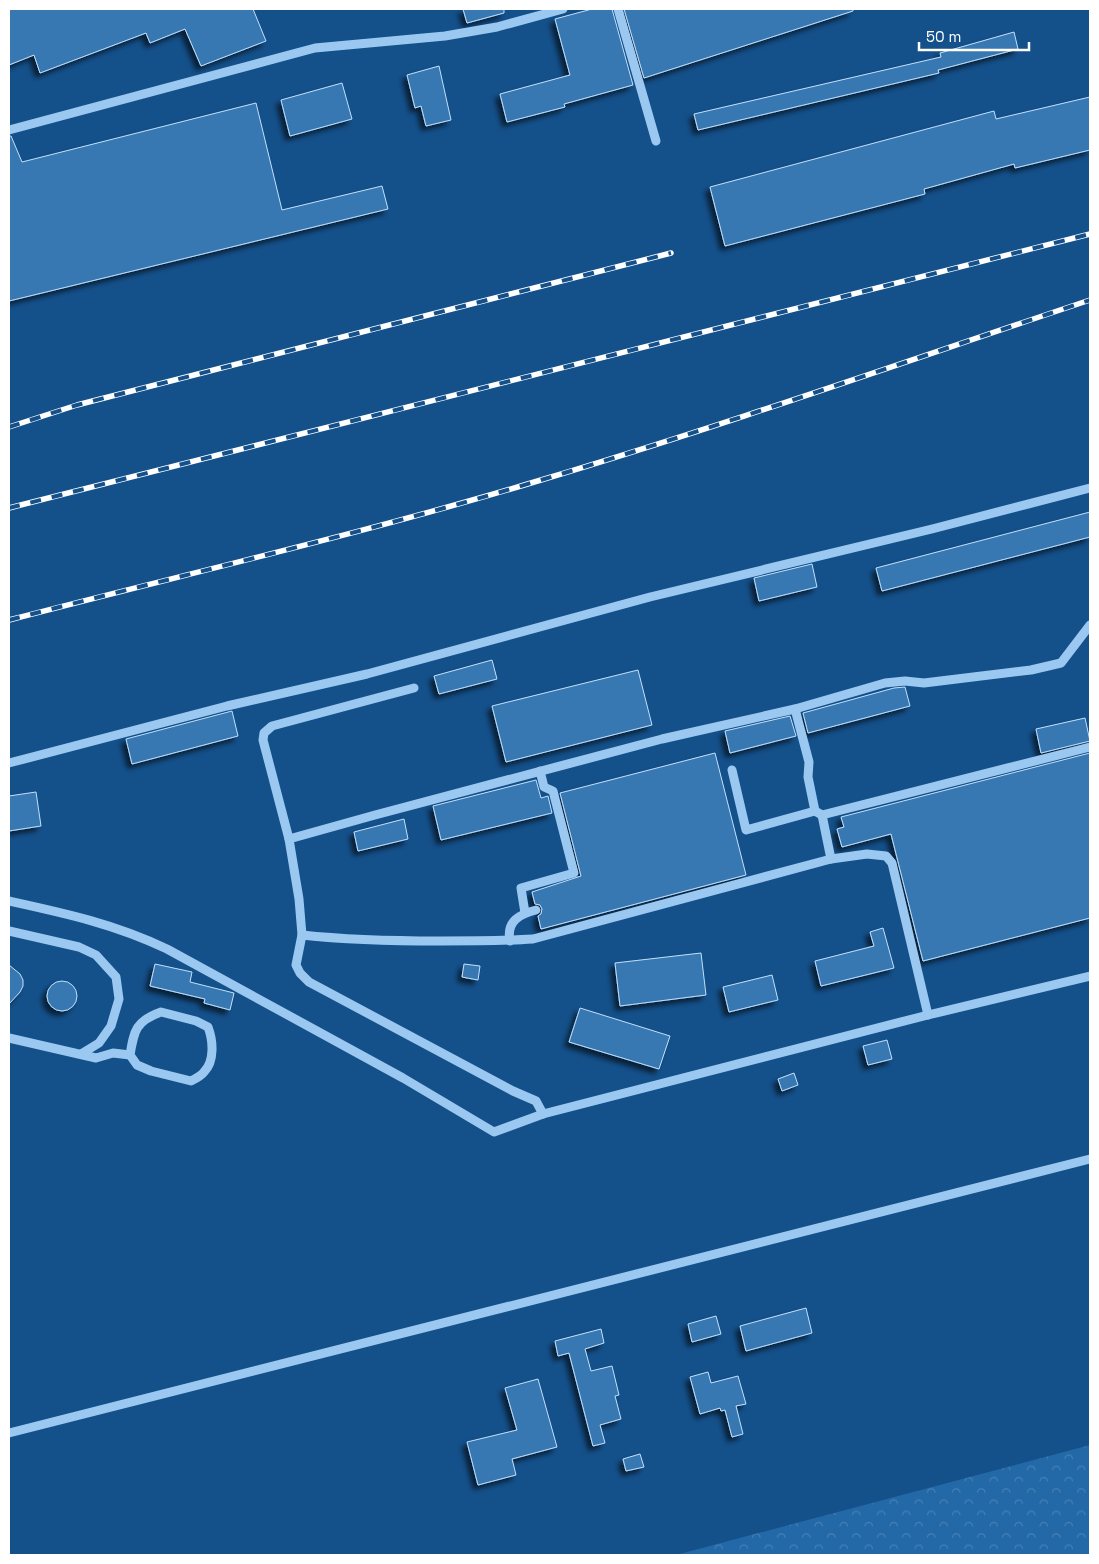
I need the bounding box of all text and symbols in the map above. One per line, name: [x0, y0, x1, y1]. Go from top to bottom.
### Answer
scale bar: [919, 20, 1029, 52]
text: 50 m: [926, 27, 961, 46]

